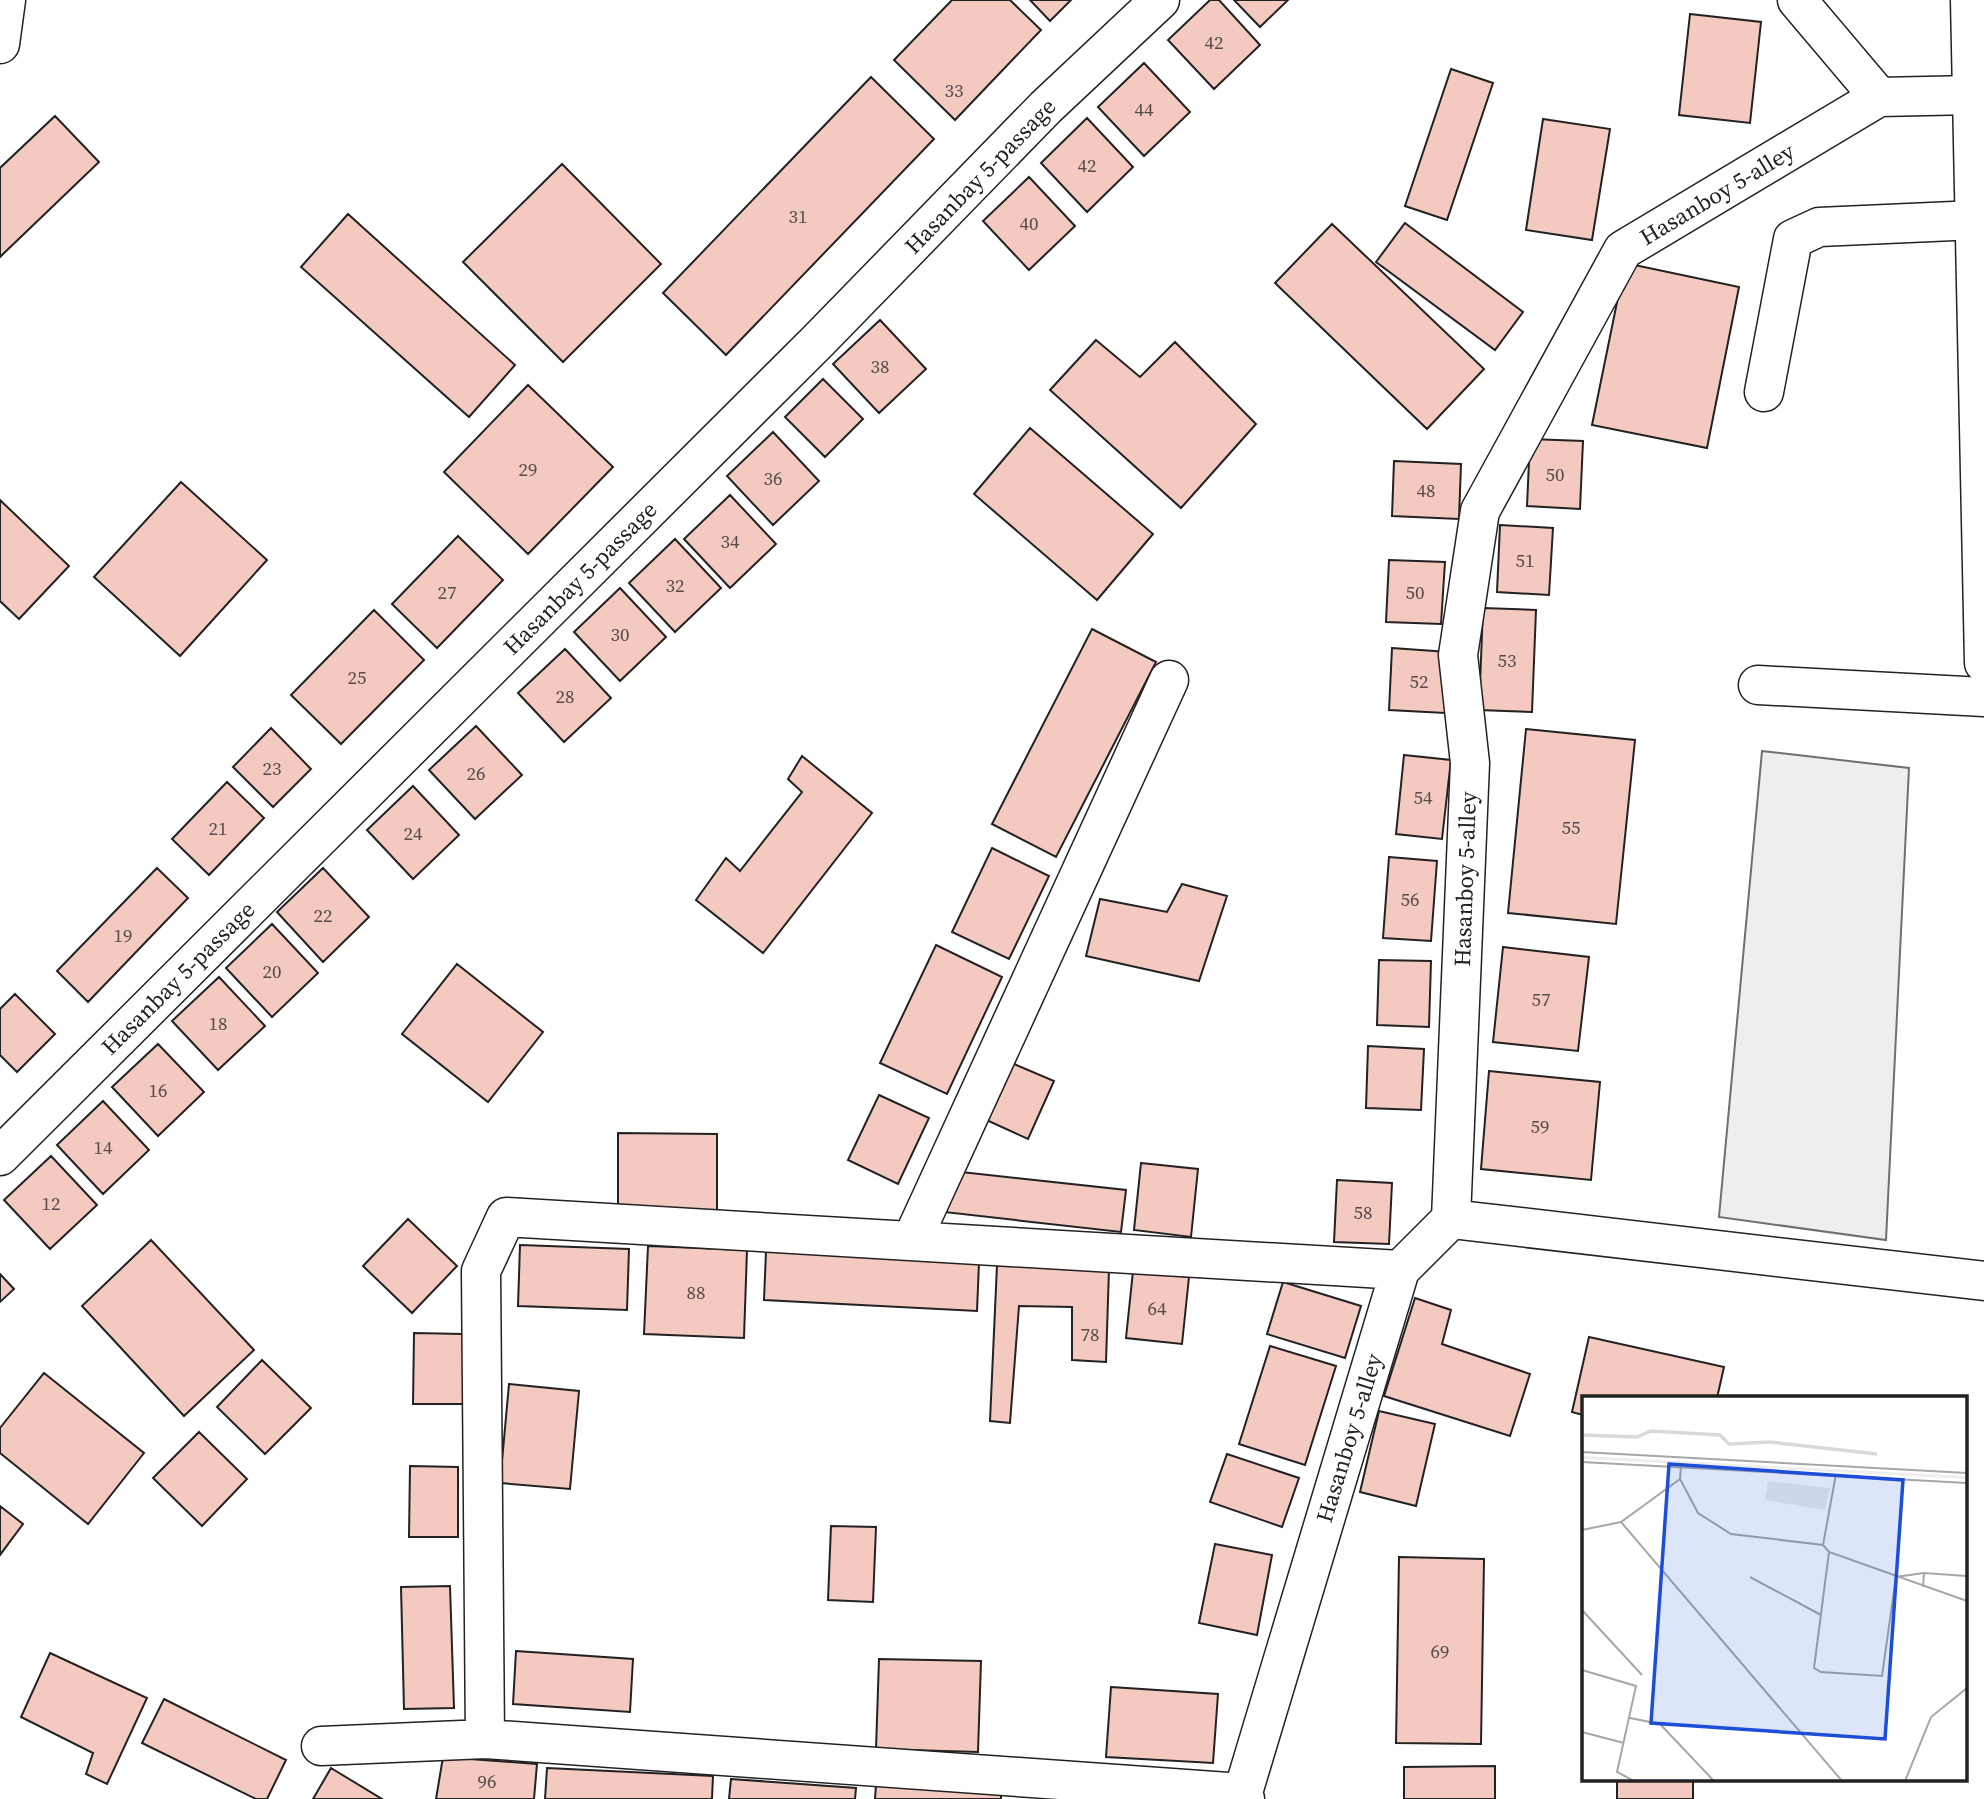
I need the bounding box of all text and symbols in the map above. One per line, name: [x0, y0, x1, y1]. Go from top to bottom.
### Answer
house number: 42: [1204, 29, 1224, 55]
house number: 33: [944, 77, 964, 103]
street label: Hasanbay 5-passage: [897, 91, 1063, 261]
house number: 44: [1134, 96, 1154, 122]
street label: Hasanboy 5-alley: [1634, 135, 1800, 253]
house number: 42: [1077, 152, 1097, 178]
house number: 31: [788, 203, 808, 229]
house number: 40: [1019, 210, 1039, 236]
house number: 38: [870, 353, 890, 379]
house number: 29: [518, 456, 538, 482]
house number: 50: [1545, 461, 1565, 487]
house number: 36: [763, 465, 783, 491]
house number: 48: [1416, 477, 1436, 503]
street label: Hasanbay 5-passage: [496, 494, 664, 662]
house number: 34: [720, 528, 740, 554]
house number: 51: [1515, 547, 1535, 573]
house number: 32: [665, 572, 685, 598]
house number: 27: [437, 579, 457, 605]
house number: 50: [1405, 579, 1425, 605]
house number: 30: [610, 621, 630, 647]
house number: 53: [1497, 647, 1517, 673]
house number: 25: [347, 664, 367, 690]
house number: 52: [1409, 668, 1429, 694]
house number: 28: [555, 683, 575, 709]
house number: 23: [262, 755, 282, 781]
house number: 26: [466, 760, 486, 786]
house number: 54: [1413, 784, 1433, 810]
street label: Hasanboy 5-alley: [1446, 791, 1484, 967]
house number: 55: [1561, 814, 1581, 840]
house number: 21: [208, 815, 228, 841]
house number: 24: [403, 820, 423, 846]
house number: 56: [1400, 886, 1420, 912]
street label: Hasanbay 5-passage: [94, 894, 262, 1062]
house number: 22: [313, 902, 333, 928]
house number: 19: [113, 922, 133, 948]
house number: 20: [262, 958, 282, 984]
house number: 57: [1531, 986, 1551, 1012]
house number: 18: [208, 1010, 228, 1036]
house number: 16: [148, 1077, 168, 1103]
house number: 59: [1530, 1113, 1550, 1139]
house number: 14: [93, 1134, 113, 1160]
house number: 12: [41, 1190, 61, 1216]
house number: 58: [1353, 1199, 1373, 1225]
house number: 88: [686, 1279, 706, 1305]
house number: 64: [1147, 1295, 1167, 1321]
house number: 78: [1080, 1321, 1100, 1347]
street label: Hasanboy 5-alley: [1308, 1349, 1390, 1526]
inset map: [1582, 1396, 1966, 1782]
house number: 69: [1430, 1638, 1450, 1664]
house number: 96: [477, 1768, 497, 1794]

